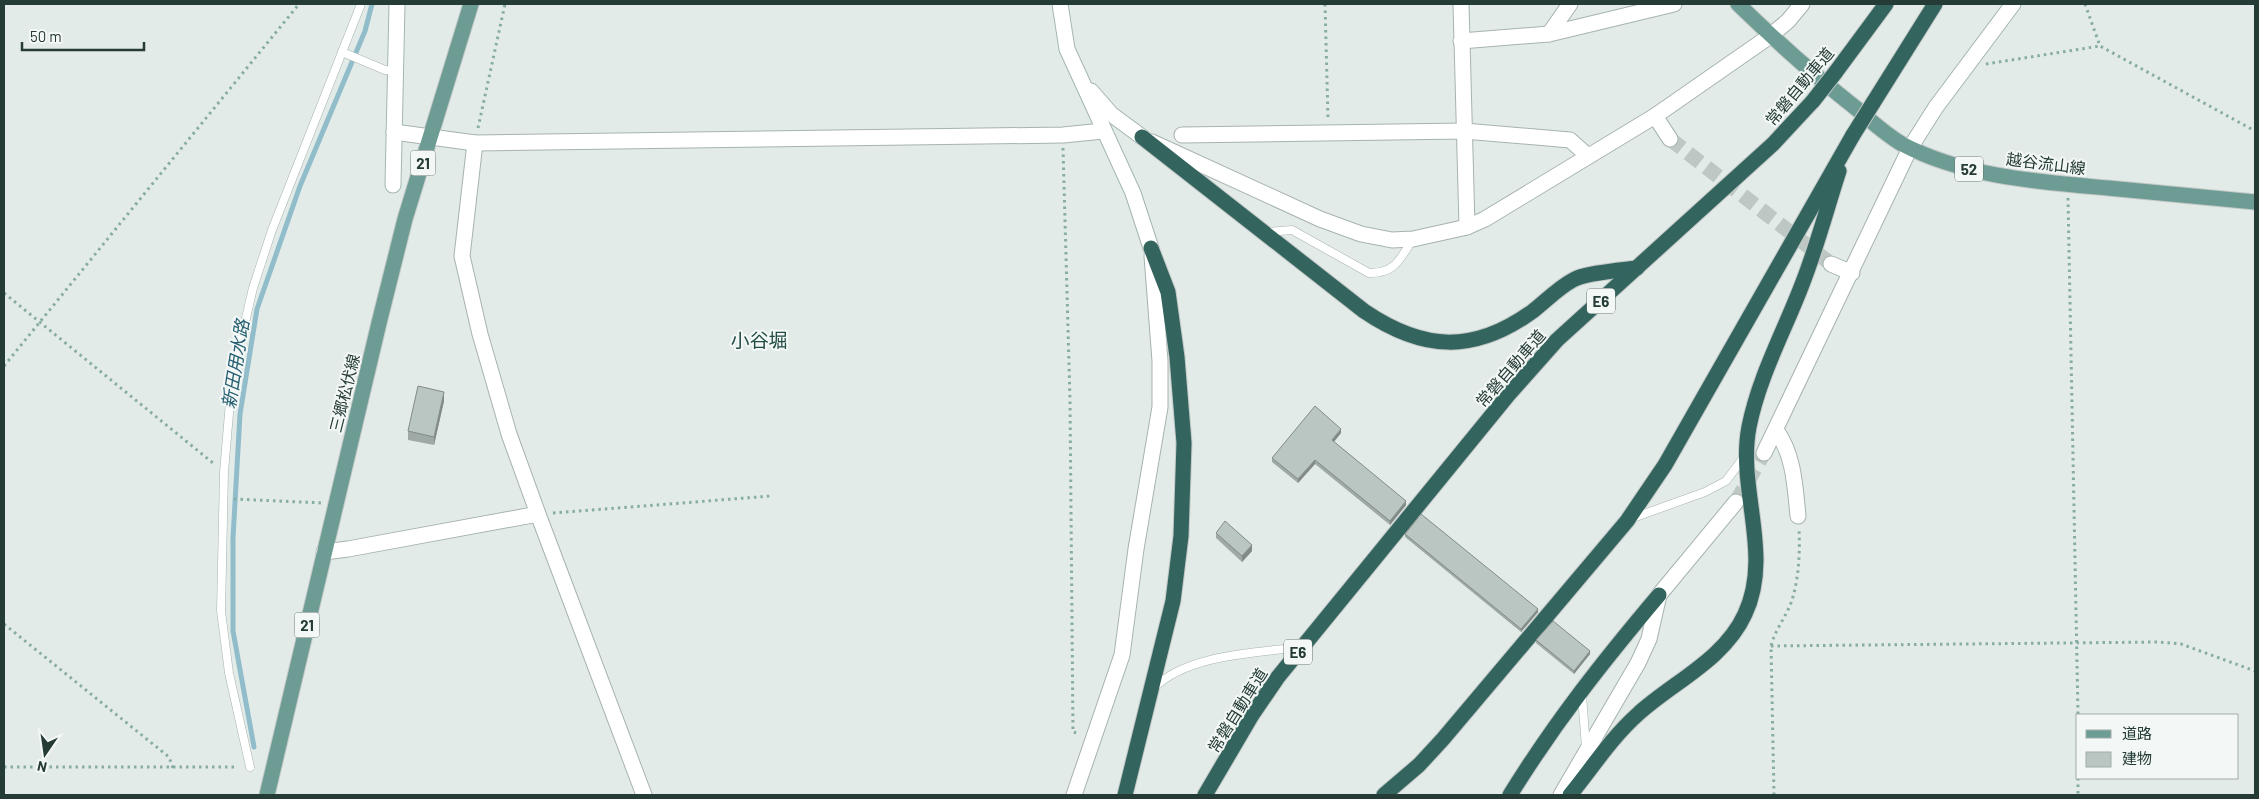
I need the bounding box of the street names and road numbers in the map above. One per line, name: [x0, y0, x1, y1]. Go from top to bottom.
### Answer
street label: 常磐自動車道: [1761, 43, 1837, 129]
street label: 越谷流山線: [2005, 149, 2087, 177]
road number: 21: [410, 150, 436, 176]
road number: 52: [1955, 156, 1983, 182]
road number: E6: [1587, 288, 1615, 314]
street label: 常磐自動車道: [1471, 326, 1549, 410]
street label: 三郷松伏線: [325, 352, 363, 434]
road number: 21: [294, 612, 320, 638]
road number: E6: [1284, 640, 1312, 664]
street label: 常磐自動車道: [1204, 664, 1270, 756]

